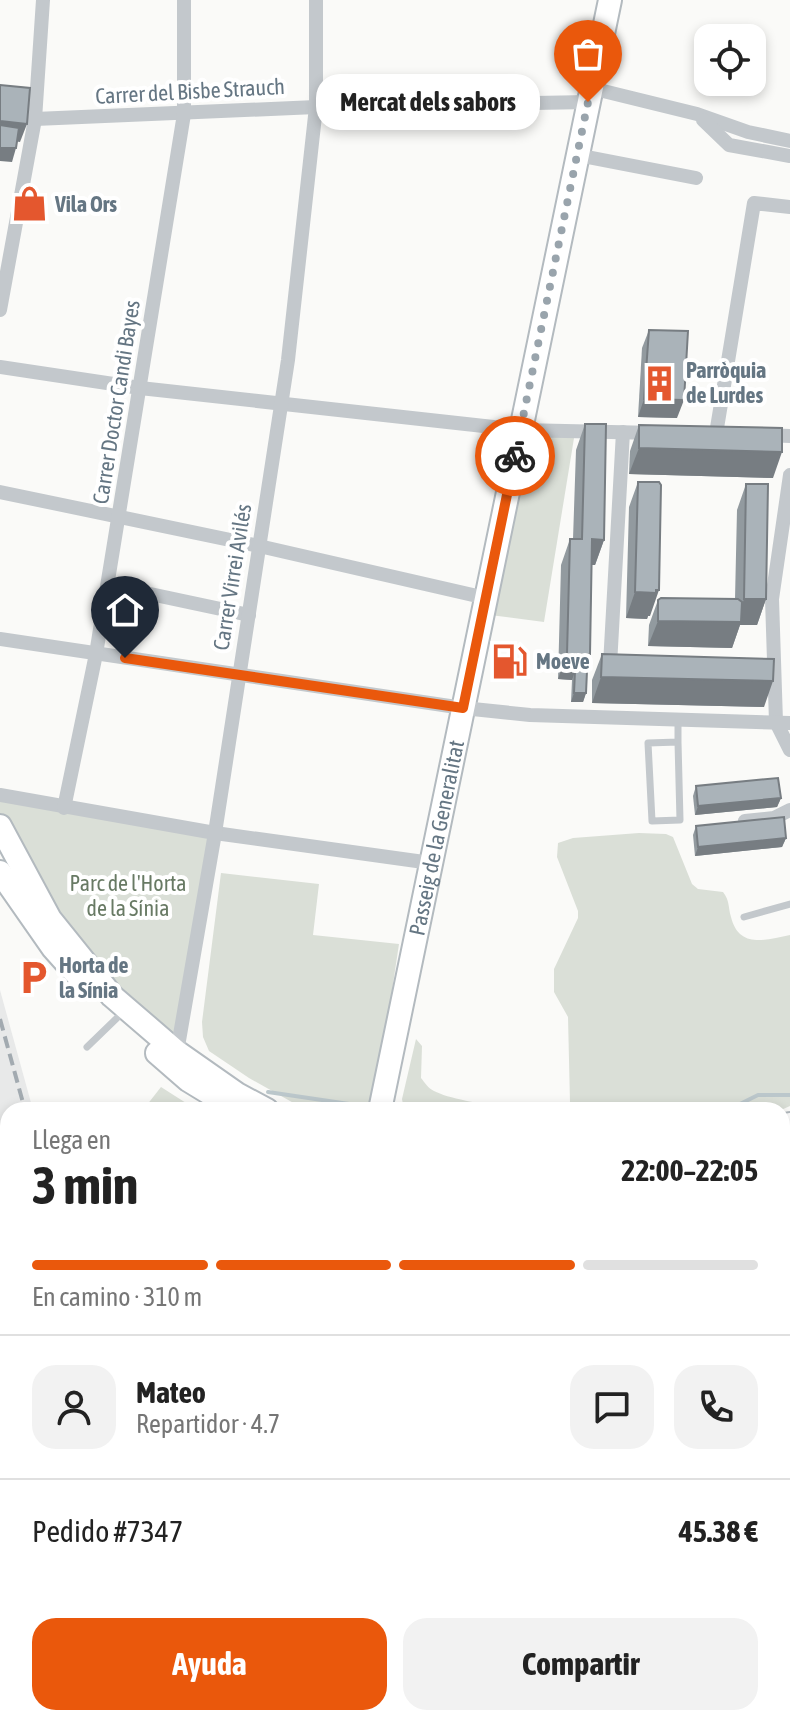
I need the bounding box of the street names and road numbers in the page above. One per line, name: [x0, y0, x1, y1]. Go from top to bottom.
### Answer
street label: Carrer del Bisbe Strauch: [95, 73, 285, 109]
street label: Carrer Doctor Candi Bayes: [87, 298, 145, 506]
street label: Carrer Virrei Avilés: [208, 502, 256, 652]
street label: Passeig de la Generalitat: [404, 738, 469, 938]

